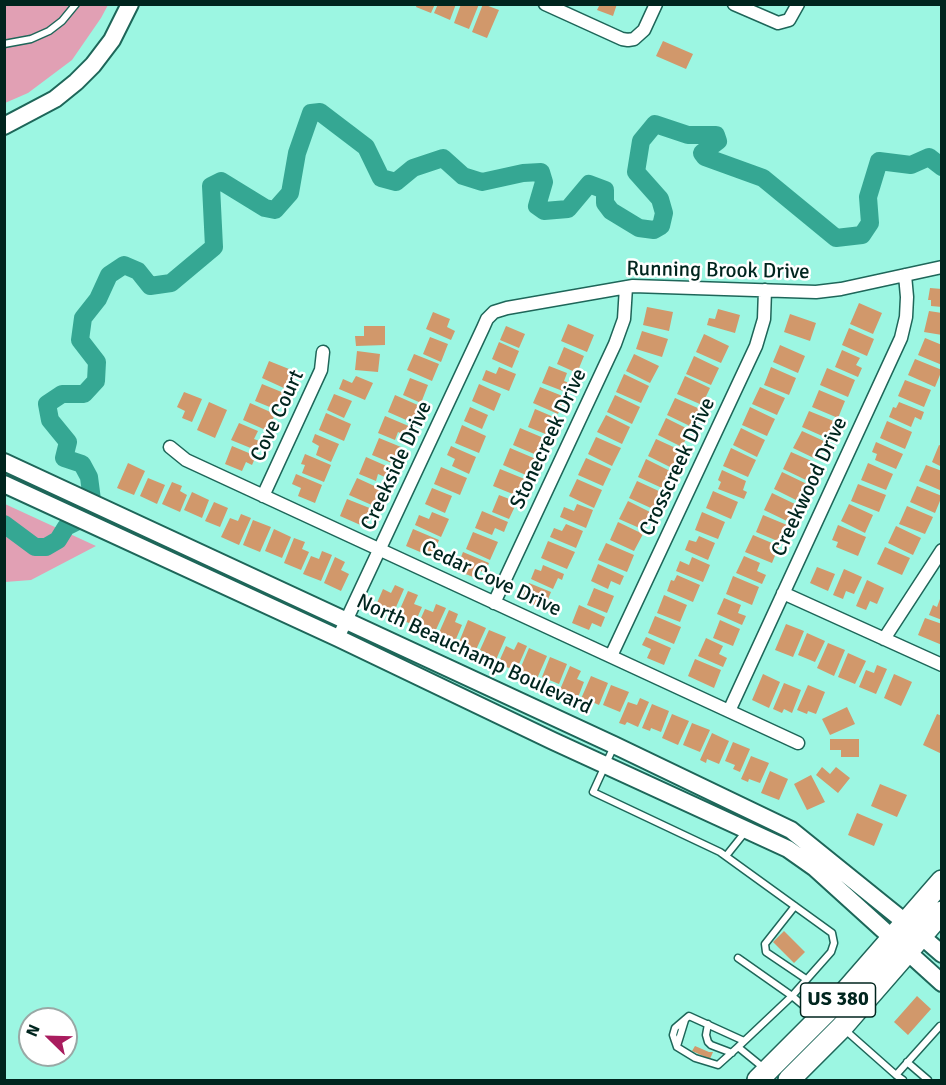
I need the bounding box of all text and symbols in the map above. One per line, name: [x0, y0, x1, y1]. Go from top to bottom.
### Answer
street label: Running Brook Drive: [626, 257, 810, 285]
street label: Stonecreek Drive: [505, 365, 593, 513]
street label: Cove Court: [246, 366, 310, 466]
street label: Crosscreek Drive: [635, 394, 721, 540]
street label: Creekside Drive: [356, 397, 438, 535]
street label: Creekwood Drive: [767, 413, 853, 561]
street label: Cedar Cove Drive: [417, 536, 565, 622]
street label: North Beauchamp Boulevard: [352, 589, 596, 721]
road number: US 380: [800, 983, 876, 1017]
north arrow: [18, 1007, 78, 1067]
text: N: [22, 1022, 45, 1040]

